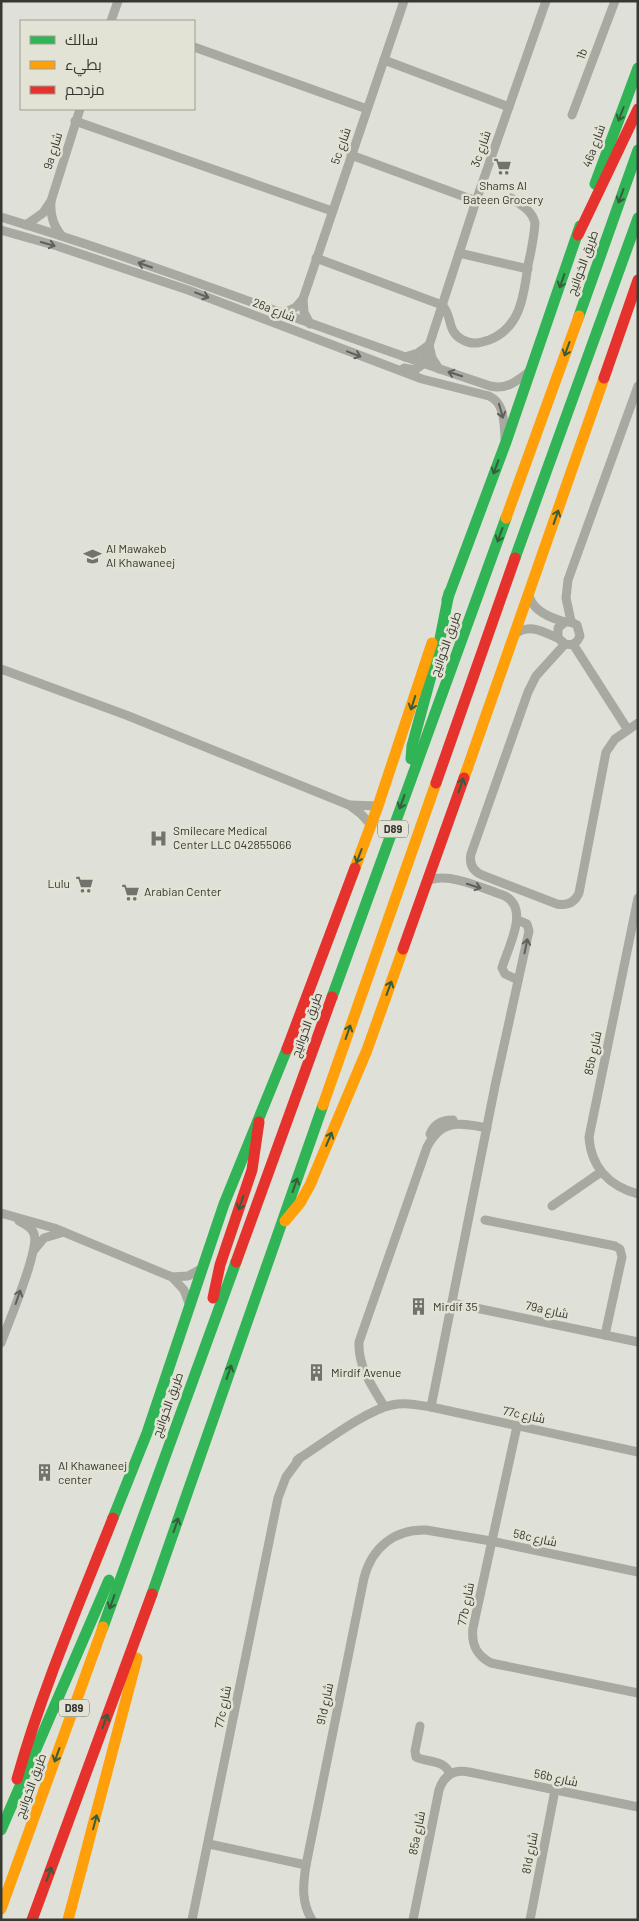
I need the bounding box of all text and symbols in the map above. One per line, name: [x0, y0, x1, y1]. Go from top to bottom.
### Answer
legend: [20, 20, 195, 110]
text: سالك: [65, 30, 98, 48]
street label: 1b: [573, 46, 590, 61]
text: بطيء: [65, 55, 102, 77]
text: مزدحم: [65, 80, 105, 100]
one-way arrow: [616, 106, 625, 121]
street label: 46a شارع: [579, 122, 609, 170]
street label: 5c شارع: [327, 125, 355, 167]
street label: 3c شارع: [467, 128, 495, 170]
street label: 9a شارع: [40, 130, 66, 172]
supermarket icon: Shams Al Bateen Grocery: [493, 157, 513, 177]
place label: Shams Al Bateen Grocery: [463, 178, 544, 206]
one-way arrow: [616, 187, 625, 203]
street label: طريق الخوانيج: [564, 228, 602, 298]
one-way arrow: [40, 239, 56, 249]
one-way arrow: [137, 259, 153, 269]
one-way arrow: [557, 272, 566, 288]
one-way arrow: [194, 291, 209, 300]
street label: 26a شارع: [250, 295, 298, 325]
one-way arrow: [562, 341, 571, 356]
one-way arrow: [346, 350, 361, 359]
one-way arrow: [448, 369, 464, 379]
one-way arrow: [497, 403, 506, 419]
one-way arrow: [491, 459, 500, 474]
one-way arrow: [552, 509, 561, 525]
one-way arrow: [495, 526, 504, 542]
place label: Al Mawakeb Al Khawaneej: [106, 541, 175, 569]
school or university icon: Al Mawakeb Al Khawaneej: [82, 546, 102, 566]
street label: طريق الخوانيج: [427, 609, 465, 679]
one-way arrow: [407, 694, 417, 710]
one-way arrow: [457, 778, 466, 794]
one-way arrow: [397, 794, 406, 810]
road number: D89: [378, 821, 408, 838]
place label: Smilecare Medical Center LLC 042855066: [173, 823, 291, 851]
hospital icon: Smilecare Medical Center LLC 042855066: [149, 828, 169, 848]
one-way arrow: [354, 848, 363, 863]
supermarket icon: Lulu: [74, 874, 94, 894]
place label: Lulu: [48, 876, 70, 890]
supermarket icon: Arabian Center: [120, 882, 140, 902]
one-way arrow: [466, 882, 481, 891]
place label: Arabian Center: [144, 884, 222, 898]
one-way arrow: [521, 939, 531, 955]
one-way arrow: [385, 981, 394, 996]
street label: طريق الخوانيج: [288, 990, 326, 1060]
one-way arrow: [344, 1025, 353, 1040]
street label: 85b شارع: [581, 1029, 605, 1076]
one-way arrow: [325, 1132, 335, 1147]
one-way arrow: [290, 1178, 300, 1194]
one-way arrow: [235, 1195, 245, 1211]
one-way arrow: [13, 1289, 23, 1305]
building icon: Mirdif 35: [409, 1297, 429, 1317]
street label: 79a شارع: [524, 1298, 570, 1322]
place label: Mirdif 35: [433, 1299, 478, 1313]
building icon: Mirdif Avenue: [307, 1363, 327, 1383]
one-way arrow: [225, 1365, 234, 1380]
place label: Mirdif Avenue: [331, 1365, 401, 1379]
street label: طريق الخوانيج: [149, 1370, 187, 1440]
street label: 77c شارع: [501, 1403, 547, 1427]
place label: Al Khawaneej center: [58, 1458, 127, 1486]
building icon: Al Khawaneej center: [34, 1463, 54, 1483]
one-way arrow: [171, 1517, 181, 1533]
street label: 58c شارع: [512, 1526, 558, 1550]
street label: 77b شارع: [454, 1581, 478, 1627]
one-way arrow: [107, 1594, 116, 1609]
street label: 91d شارع: [313, 1682, 337, 1726]
street label: 77c شارع: [211, 1684, 235, 1730]
road number: D89: [59, 1700, 89, 1716]
one-way arrow: [101, 1714, 110, 1730]
one-way arrow: [52, 1747, 61, 1762]
street label: طريق الخوانيج: [12, 1751, 50, 1821]
street label: 56b شارع: [533, 1766, 580, 1790]
street label: 85a شارع: [405, 1810, 429, 1856]
one-way arrow: [90, 1815, 100, 1831]
street label: 81d شارع: [518, 1831, 542, 1875]
one-way arrow: [45, 1867, 54, 1882]

